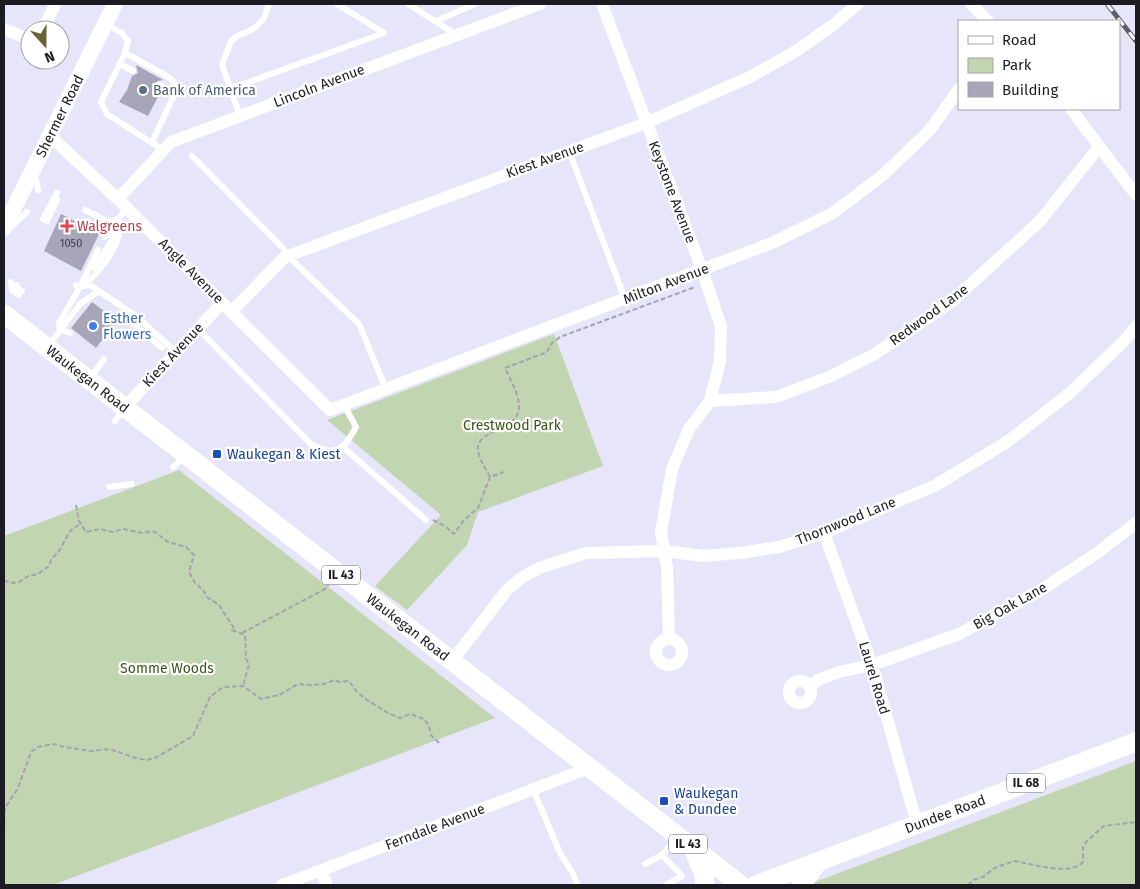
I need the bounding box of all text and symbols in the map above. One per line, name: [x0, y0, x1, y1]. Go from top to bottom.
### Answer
north arrow: [20, 20, 70, 70]
legend: [958, 20, 1120, 110]
text: Road: [1002, 31, 1037, 49]
text: N: [42, 47, 57, 66]
text: Park: [1002, 56, 1032, 74]
street label: Lincoln Avenue: [271, 61, 367, 111]
street label: Shermer Road: [32, 72, 87, 160]
text: Building: [1002, 81, 1058, 99]
place label: Bank of America: [153, 82, 256, 99]
marker: Bank of America: [137, 84, 149, 96]
street label: Kiest Avenue: [504, 138, 586, 182]
street label: Keystone Avenue: [645, 139, 699, 245]
place label: Walgreens: [77, 218, 142, 235]
marker: Walgreens: [61, 220, 73, 232]
street label: Angle Avenue: [155, 235, 227, 307]
house number: 1050: [60, 237, 82, 250]
street label: Milton Avenue: [621, 260, 711, 308]
street label: Redwood Lane: [886, 281, 972, 349]
place label: Esther Flowers: [103, 310, 152, 343]
street label: Kiest Avenue: [139, 319, 207, 391]
marker: Esther Flowers: [87, 320, 99, 332]
street label: Waukegan Road: [43, 341, 133, 416]
park label: Crestwood Park: [463, 417, 562, 434]
place label: Waukegan & Kiest: [227, 446, 341, 463]
marker: Waukegan & Kiest: [211, 448, 223, 460]
street label: Thornwood Lane: [794, 493, 898, 549]
road number: IL 43: [322, 566, 360, 584]
street label: Big Oak Lane: [970, 579, 1050, 633]
street label: Waukegan Road: [363, 589, 453, 664]
street label: Laurel Road: [855, 640, 893, 716]
park label: Somme Woods: [120, 660, 214, 677]
road number: IL 68: [1007, 774, 1045, 792]
place label: Waukegan & Dundee: [674, 785, 738, 818]
street label: Dundee Road: [902, 791, 988, 837]
marker: Waukegan & Dundee: [658, 795, 670, 807]
street label: Ferndale Avenue: [383, 800, 487, 854]
road number: IL 43: [669, 834, 707, 854]

